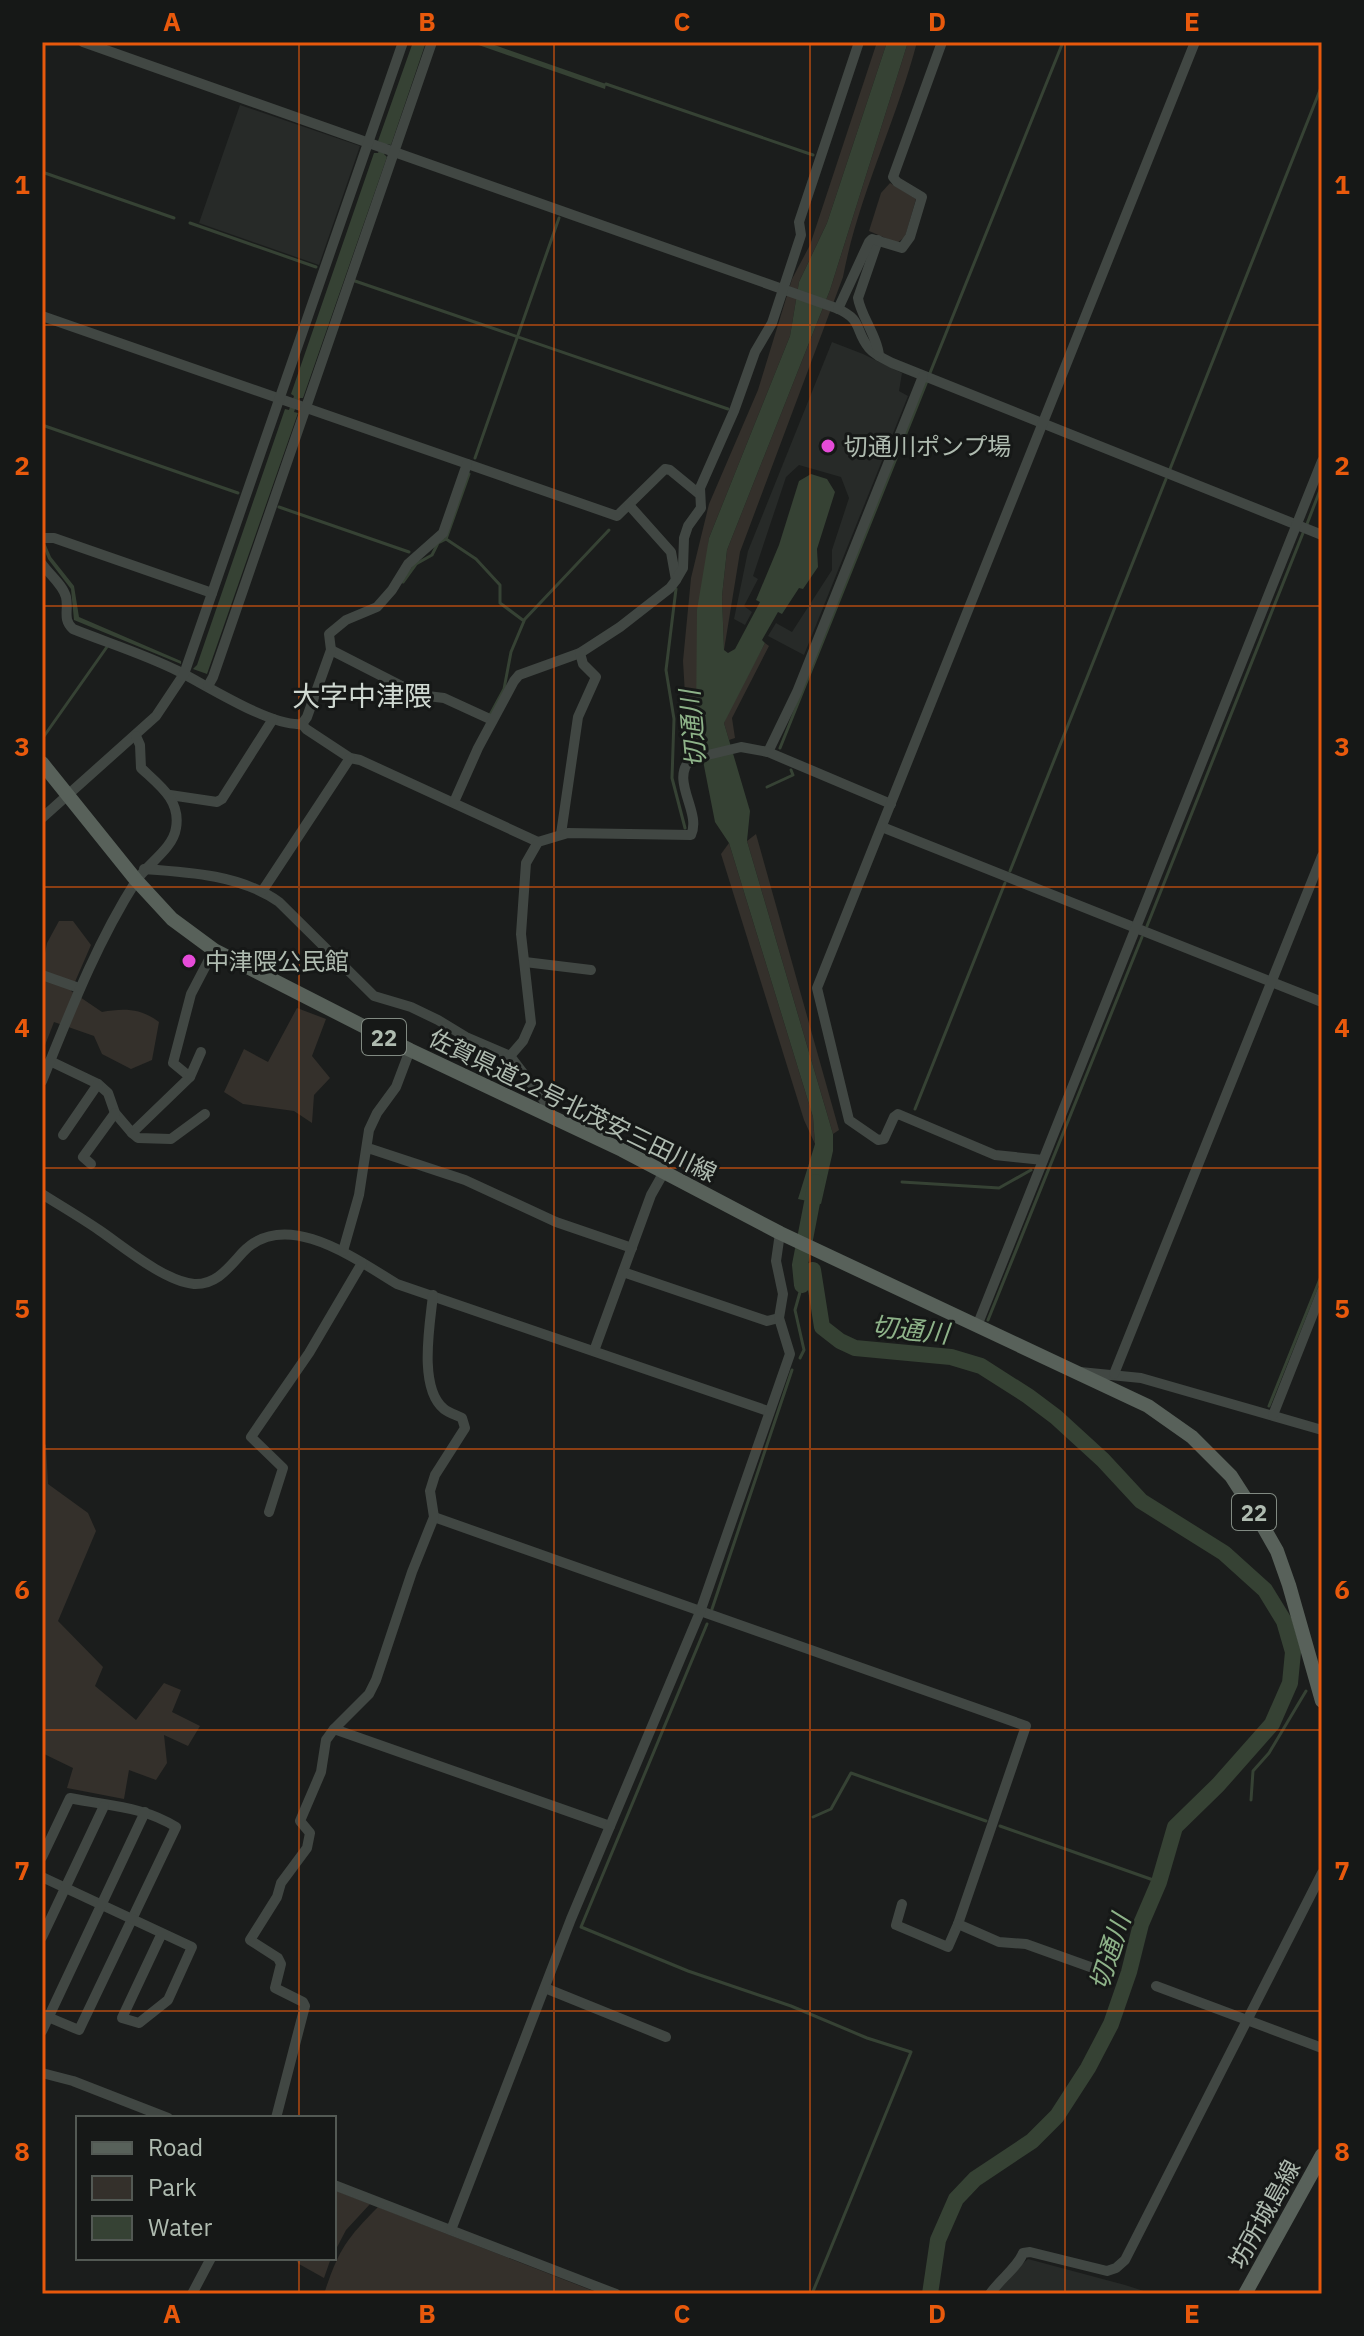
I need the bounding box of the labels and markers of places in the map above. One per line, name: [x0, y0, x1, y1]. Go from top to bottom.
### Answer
place label: 切通川ポンプ場: [844, 430, 1011, 462]
marker: 切通川ポンプ場: [819, 437, 837, 455]
place label: 中津隈公民館: [205, 945, 349, 977]
marker: 中津隈公民館: [180, 952, 198, 970]

